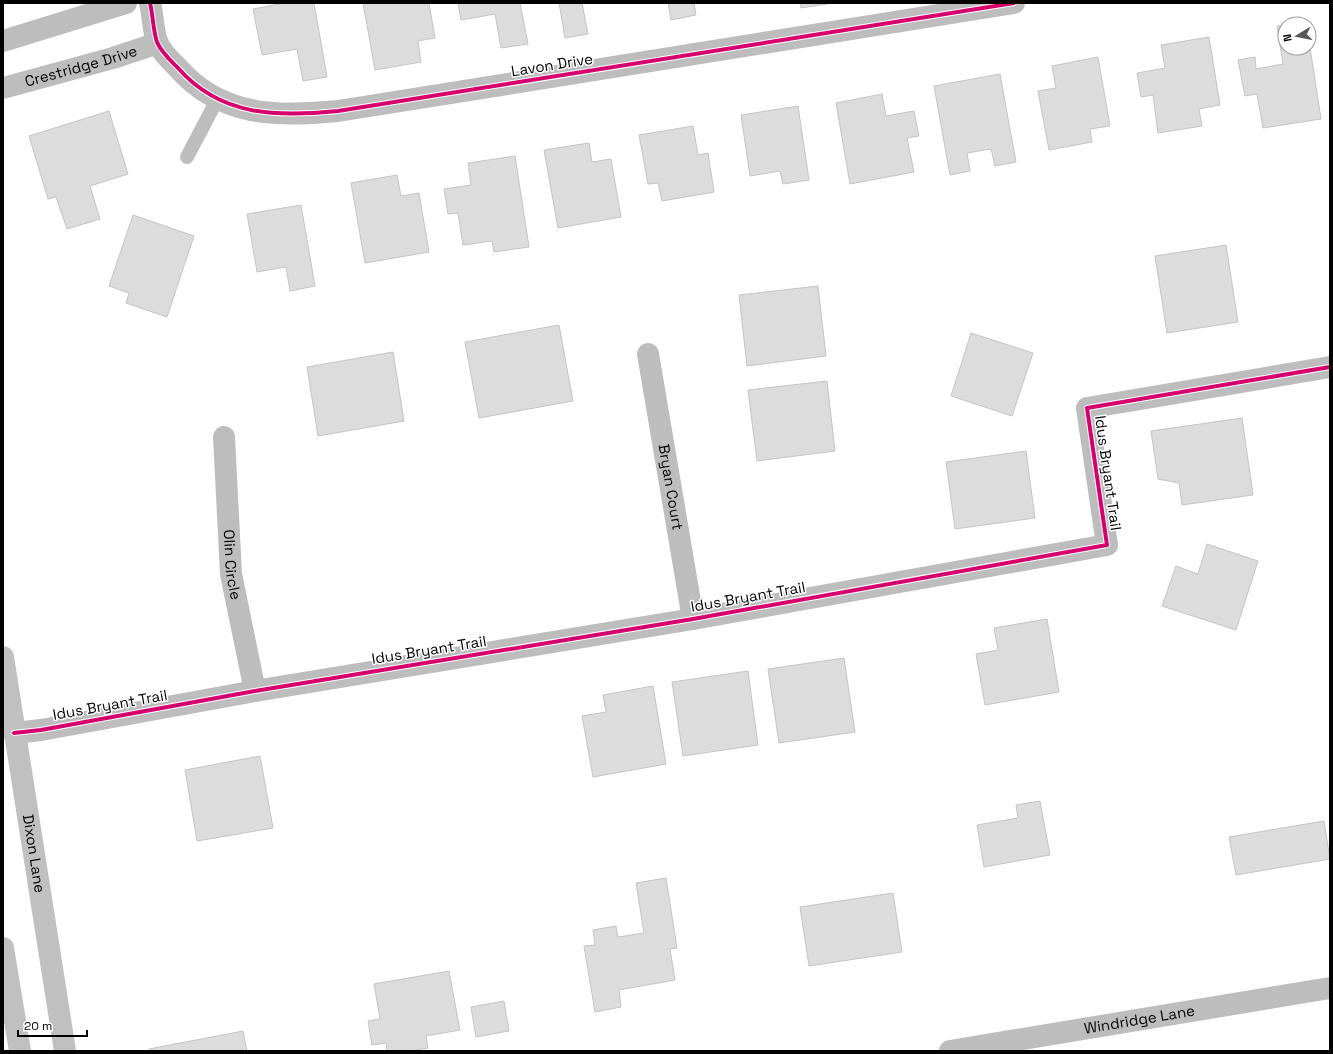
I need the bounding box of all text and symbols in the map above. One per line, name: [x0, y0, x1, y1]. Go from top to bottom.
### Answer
north arrow: [1277, 16, 1317, 56]
text: N: [1280, 33, 1295, 43]
street label: Crestridge Drive: [23, 41, 140, 91]
street label: Lavon Drive: [510, 49, 594, 80]
street label: Idus Bryant Trail: [1091, 414, 1126, 532]
street label: Bryan Court: [654, 442, 688, 532]
street label: Olin Circle: [220, 529, 246, 602]
street label: Idus Bryant Trail: [689, 577, 807, 616]
street label: Idus Bryant Trail: [370, 631, 488, 668]
street label: Idus Bryant Trail: [51, 685, 169, 724]
street label: Dixon Lane: [19, 813, 50, 894]
street label: Windridge Lane: [1083, 1001, 1196, 1038]
scale bar: [18, 1012, 87, 1038]
text: 20 m: [24, 1018, 52, 1034]

